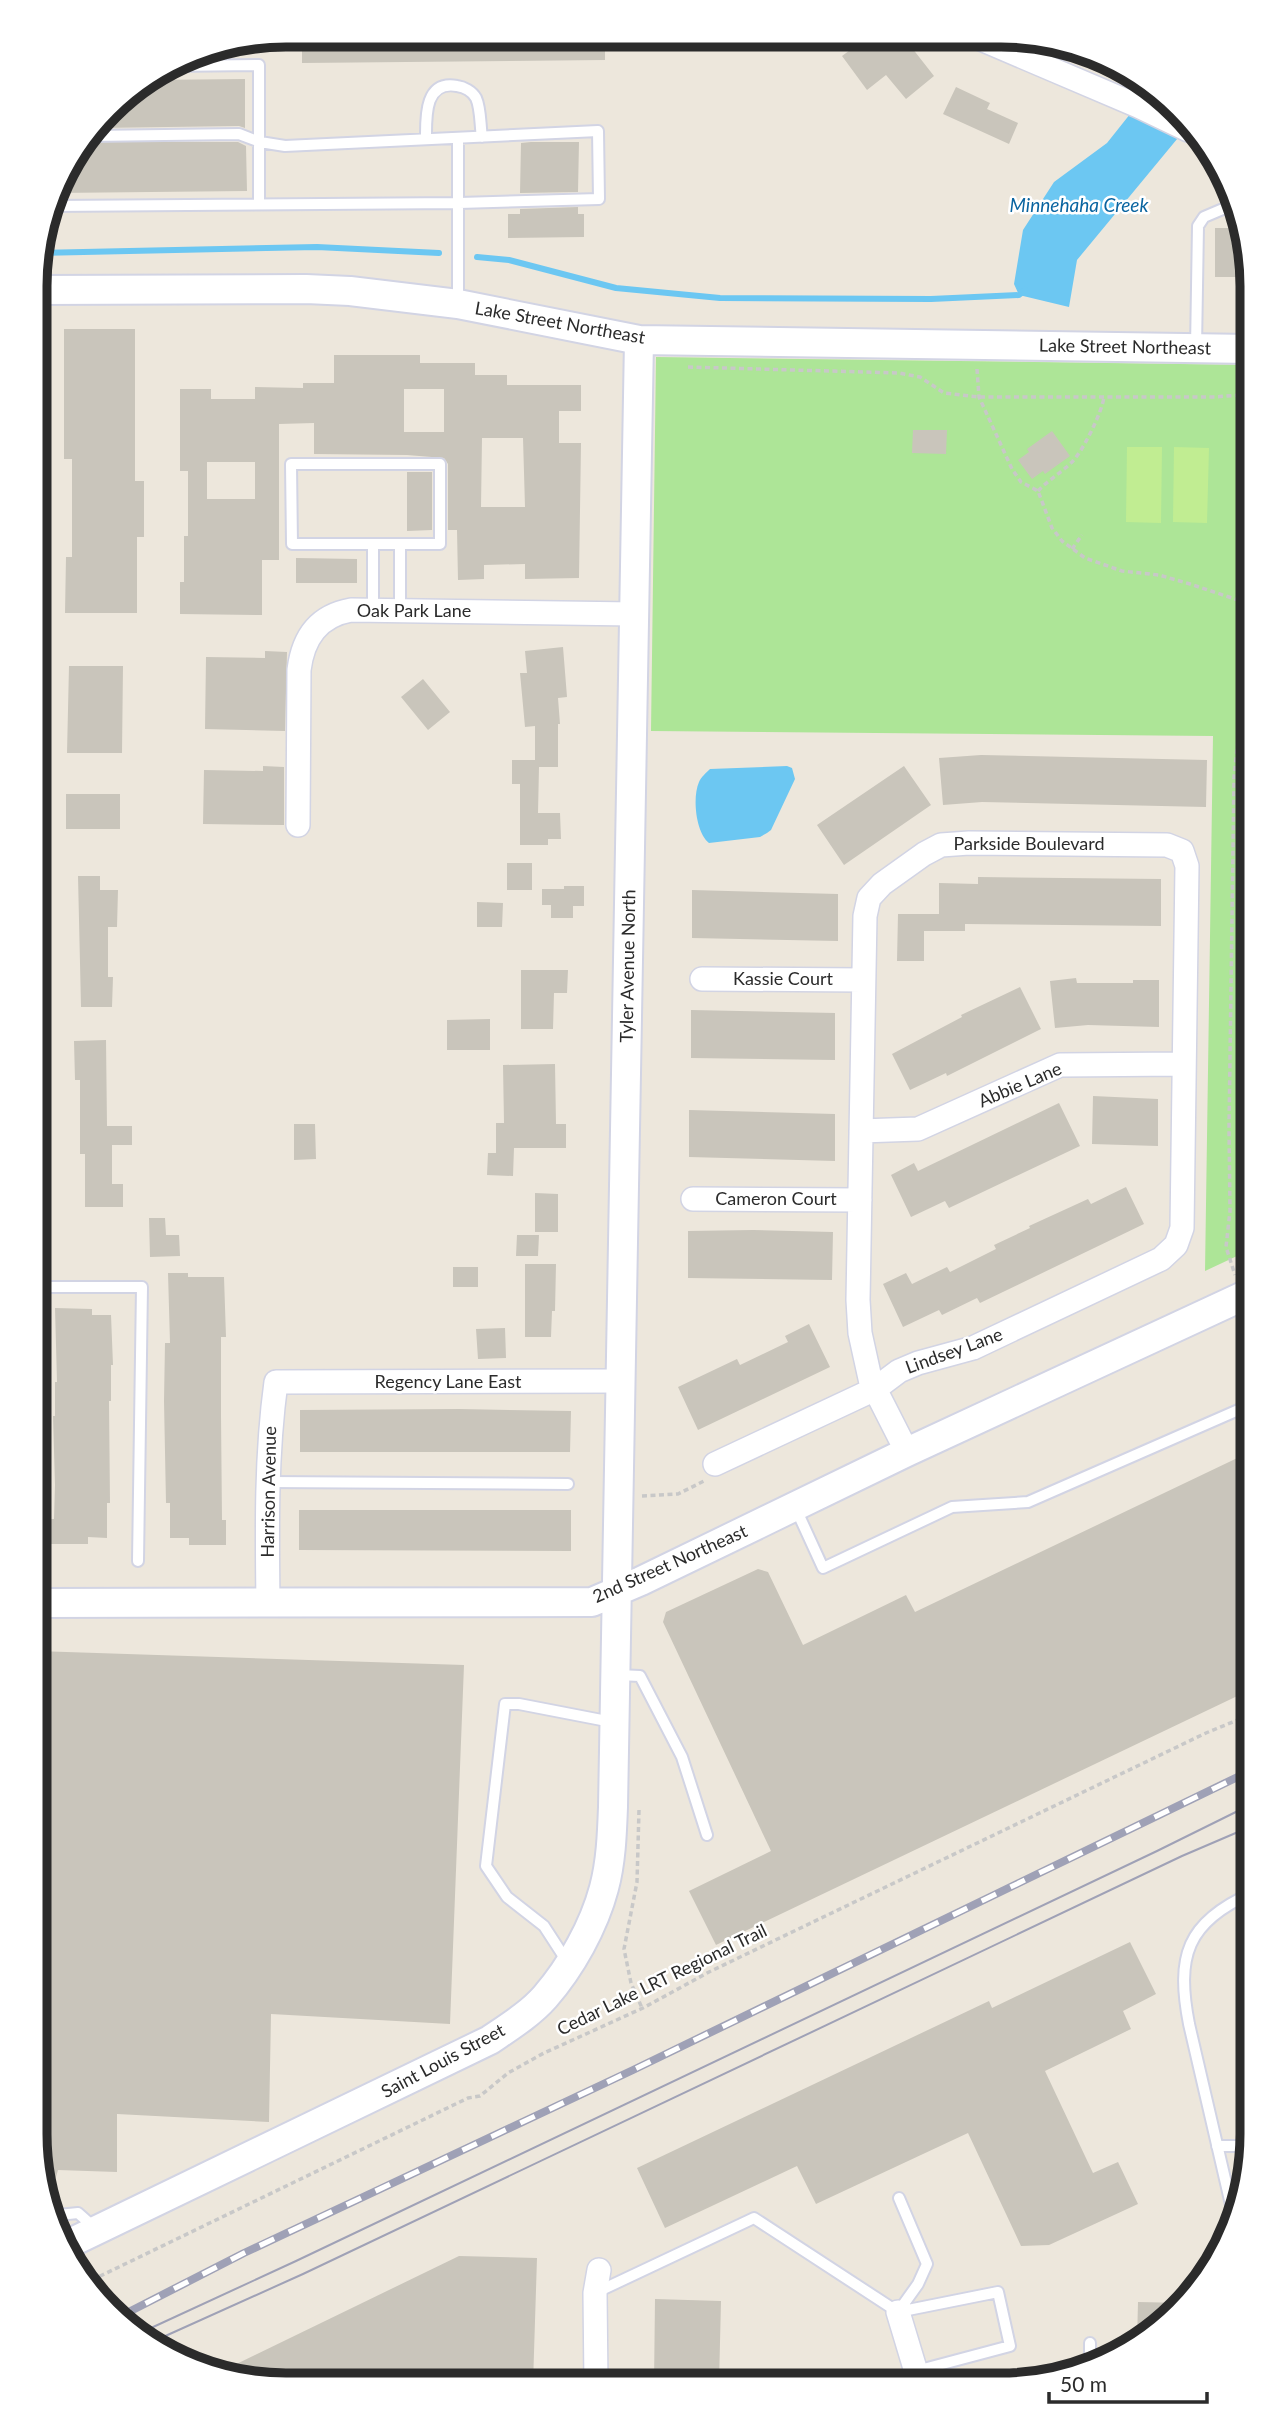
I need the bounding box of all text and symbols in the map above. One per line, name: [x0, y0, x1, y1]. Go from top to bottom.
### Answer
water label: Minnehaha Creek: [1010, 193, 1149, 216]
street label: Lake Street Northeast: [473, 296, 647, 348]
street label: Lake Street Northeast: [1039, 333, 1212, 359]
street label: Oak Park Lane: [357, 599, 471, 621]
street label: Parkside Boulevard: [953, 832, 1105, 854]
street label: Tyler Avenue North: [615, 889, 639, 1043]
street label: Kassie Court: [733, 967, 834, 989]
street label: Abbie Lane: [975, 1057, 1065, 1111]
street label: Cameron Court: [715, 1187, 837, 1209]
street label: Lindsey Lane: [902, 1322, 1005, 1378]
street label: Regency Lane East: [375, 1370, 522, 1392]
street label: Harrison Avenue: [256, 1426, 280, 1558]
street label: 2nd Street Northeast: [589, 1519, 751, 1607]
street label: Cedar Lake LRT Regional Trail: [553, 1919, 770, 2040]
street label: Saint Louis Street: [377, 2018, 509, 2102]
scale bar: [1049, 2360, 1206, 2404]
text: 50 m: [1060, 2371, 1107, 2396]

